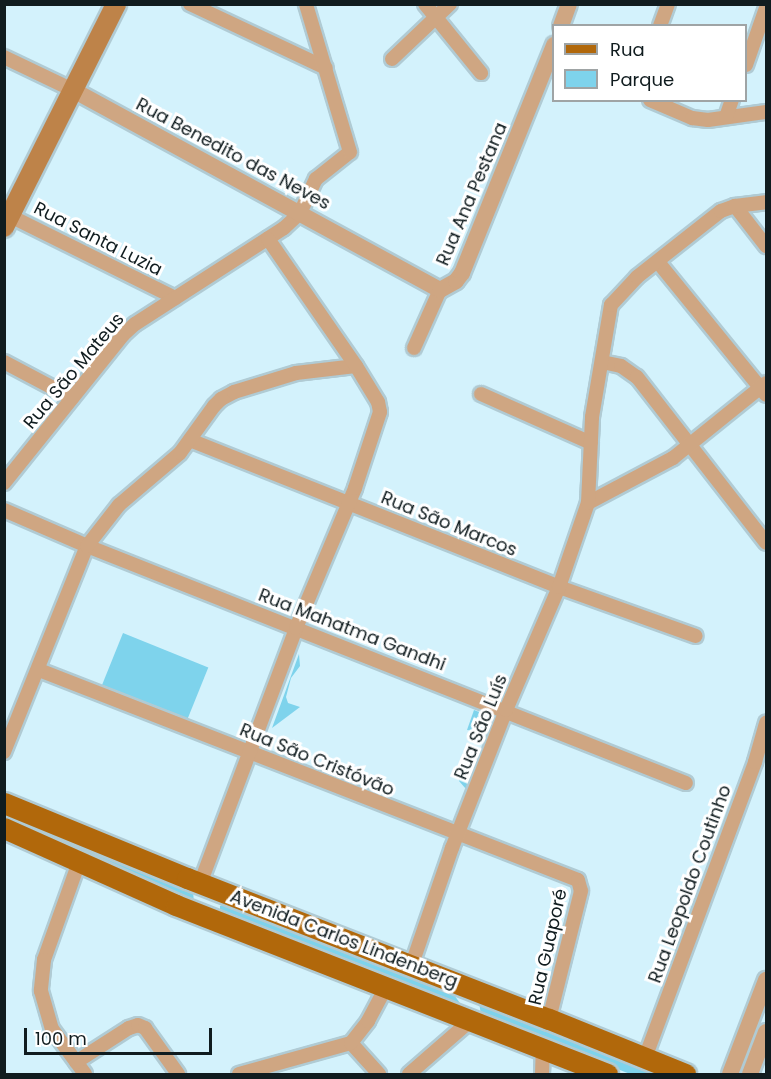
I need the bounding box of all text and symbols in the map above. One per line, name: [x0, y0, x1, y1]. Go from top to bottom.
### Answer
legend: [552, 24, 747, 102]
text: Rua: [610, 37, 645, 62]
text: Parque: [610, 67, 674, 92]
street label: Rua Benedito das Neves: [132, 94, 334, 214]
street label: Rua Ana Pestana: [432, 119, 512, 269]
street label: Rua Santa Luzia: [30, 197, 166, 281]
street label: Rua São Mateus: [19, 309, 129, 433]
street label: Rua São Marcos: [378, 487, 520, 561]
street label: Rua Mahatma Gandhi: [255, 584, 449, 676]
street label: Rua São Luís: [450, 671, 512, 783]
street label: Rua São Cristóvão: [237, 719, 397, 801]
street label: Rua Leopoldo Coutinho: [644, 782, 736, 986]
street label: Avenida Carlos Lindenberg: [227, 886, 461, 992]
street label: Rua Guaporé: [524, 887, 572, 1007]
scale bar: [27, 1016, 214, 1054]
text: 100 m: [35, 1026, 87, 1051]

